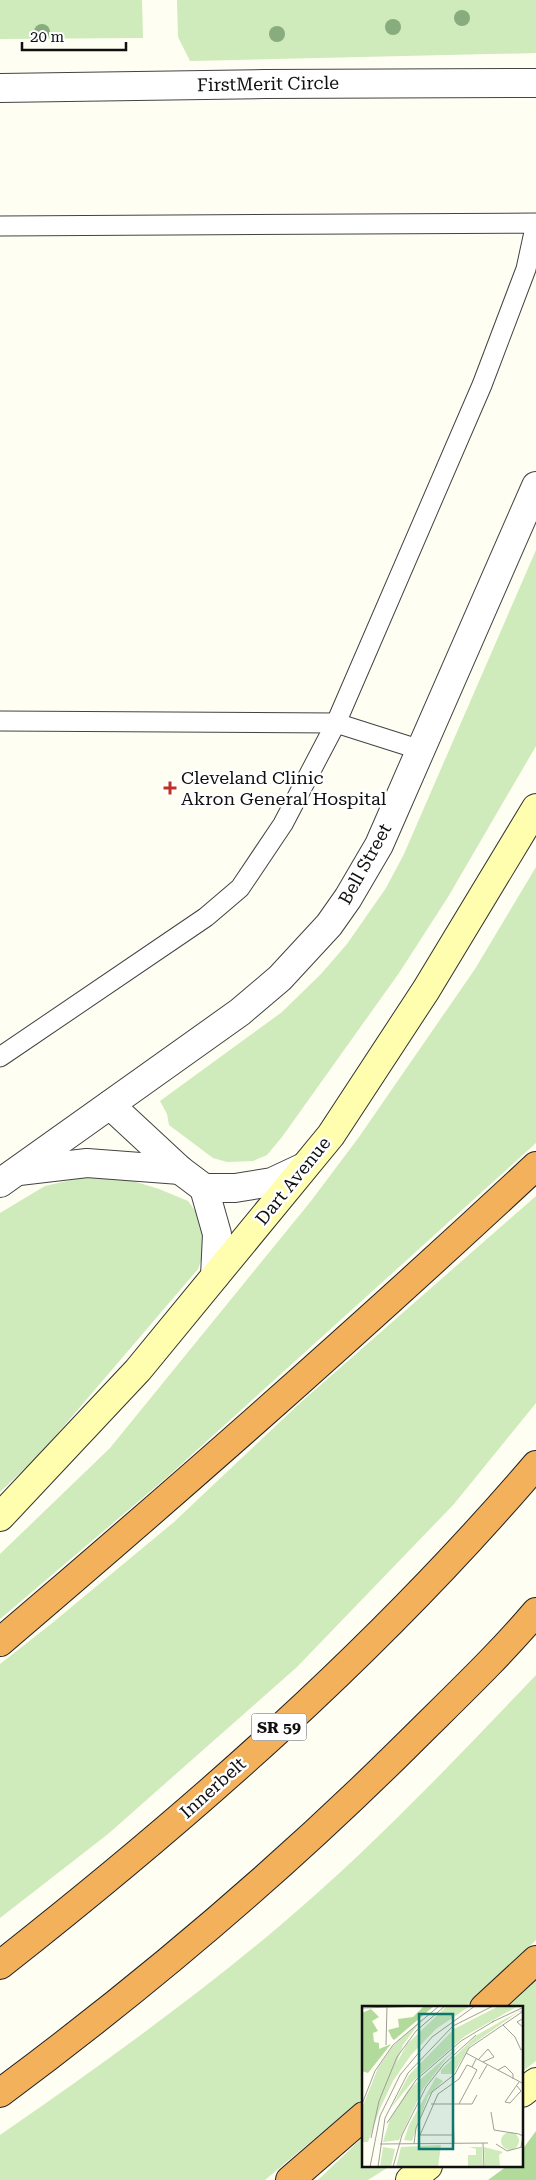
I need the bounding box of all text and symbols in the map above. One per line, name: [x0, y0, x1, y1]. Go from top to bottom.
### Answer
scale bar: [22, 20, 126, 52]
text: 20 m: [30, 28, 65, 46]
street label: FirstMerit Circle: [197, 72, 339, 95]
place label: Cleveland Clinic Akron General Hospital: [181, 767, 387, 809]
marker: Cleveland Clinic Akron General Hospital: [163, 781, 177, 795]
street label: Bell Street: [334, 819, 395, 908]
street label: Dart Avenue: [251, 1132, 335, 1229]
road number: SR 59: [252, 1714, 306, 1740]
street label: Innerbelt: [176, 1753, 250, 1822]
inset map: [362, 2006, 524, 2168]

